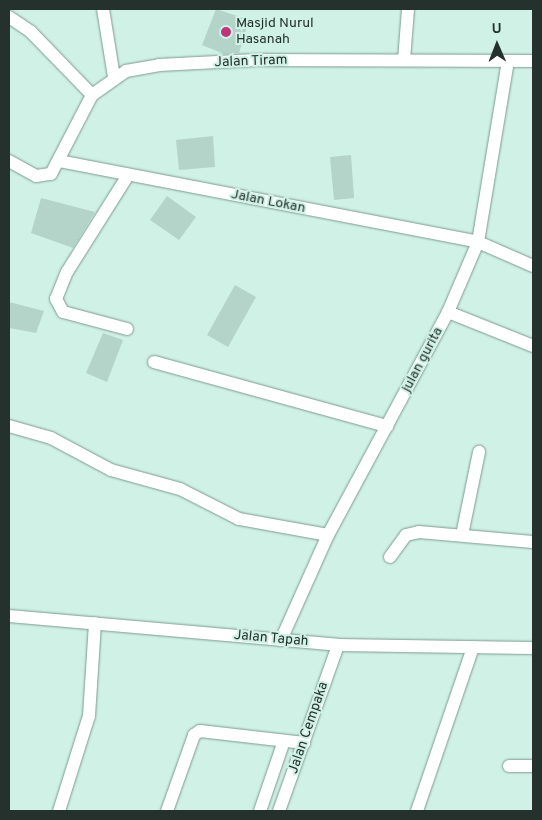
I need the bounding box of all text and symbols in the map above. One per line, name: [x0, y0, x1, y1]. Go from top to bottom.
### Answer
place label: Masjid Nurul Hasanah: [236, 16, 314, 48]
north arrow: [472, 20, 522, 70]
text: U: [492, 21, 502, 38]
marker: Masjid Nurul Hasanah: [220, 26, 232, 38]
street label: Jalan Tiram: [214, 52, 288, 72]
street label: Jalan Lokan: [229, 187, 307, 217]
street label: julan gurita: [399, 325, 447, 395]
street label: Jalan Tapah: [233, 627, 309, 651]
street label: Jalan Cempaka: [285, 680, 333, 776]

